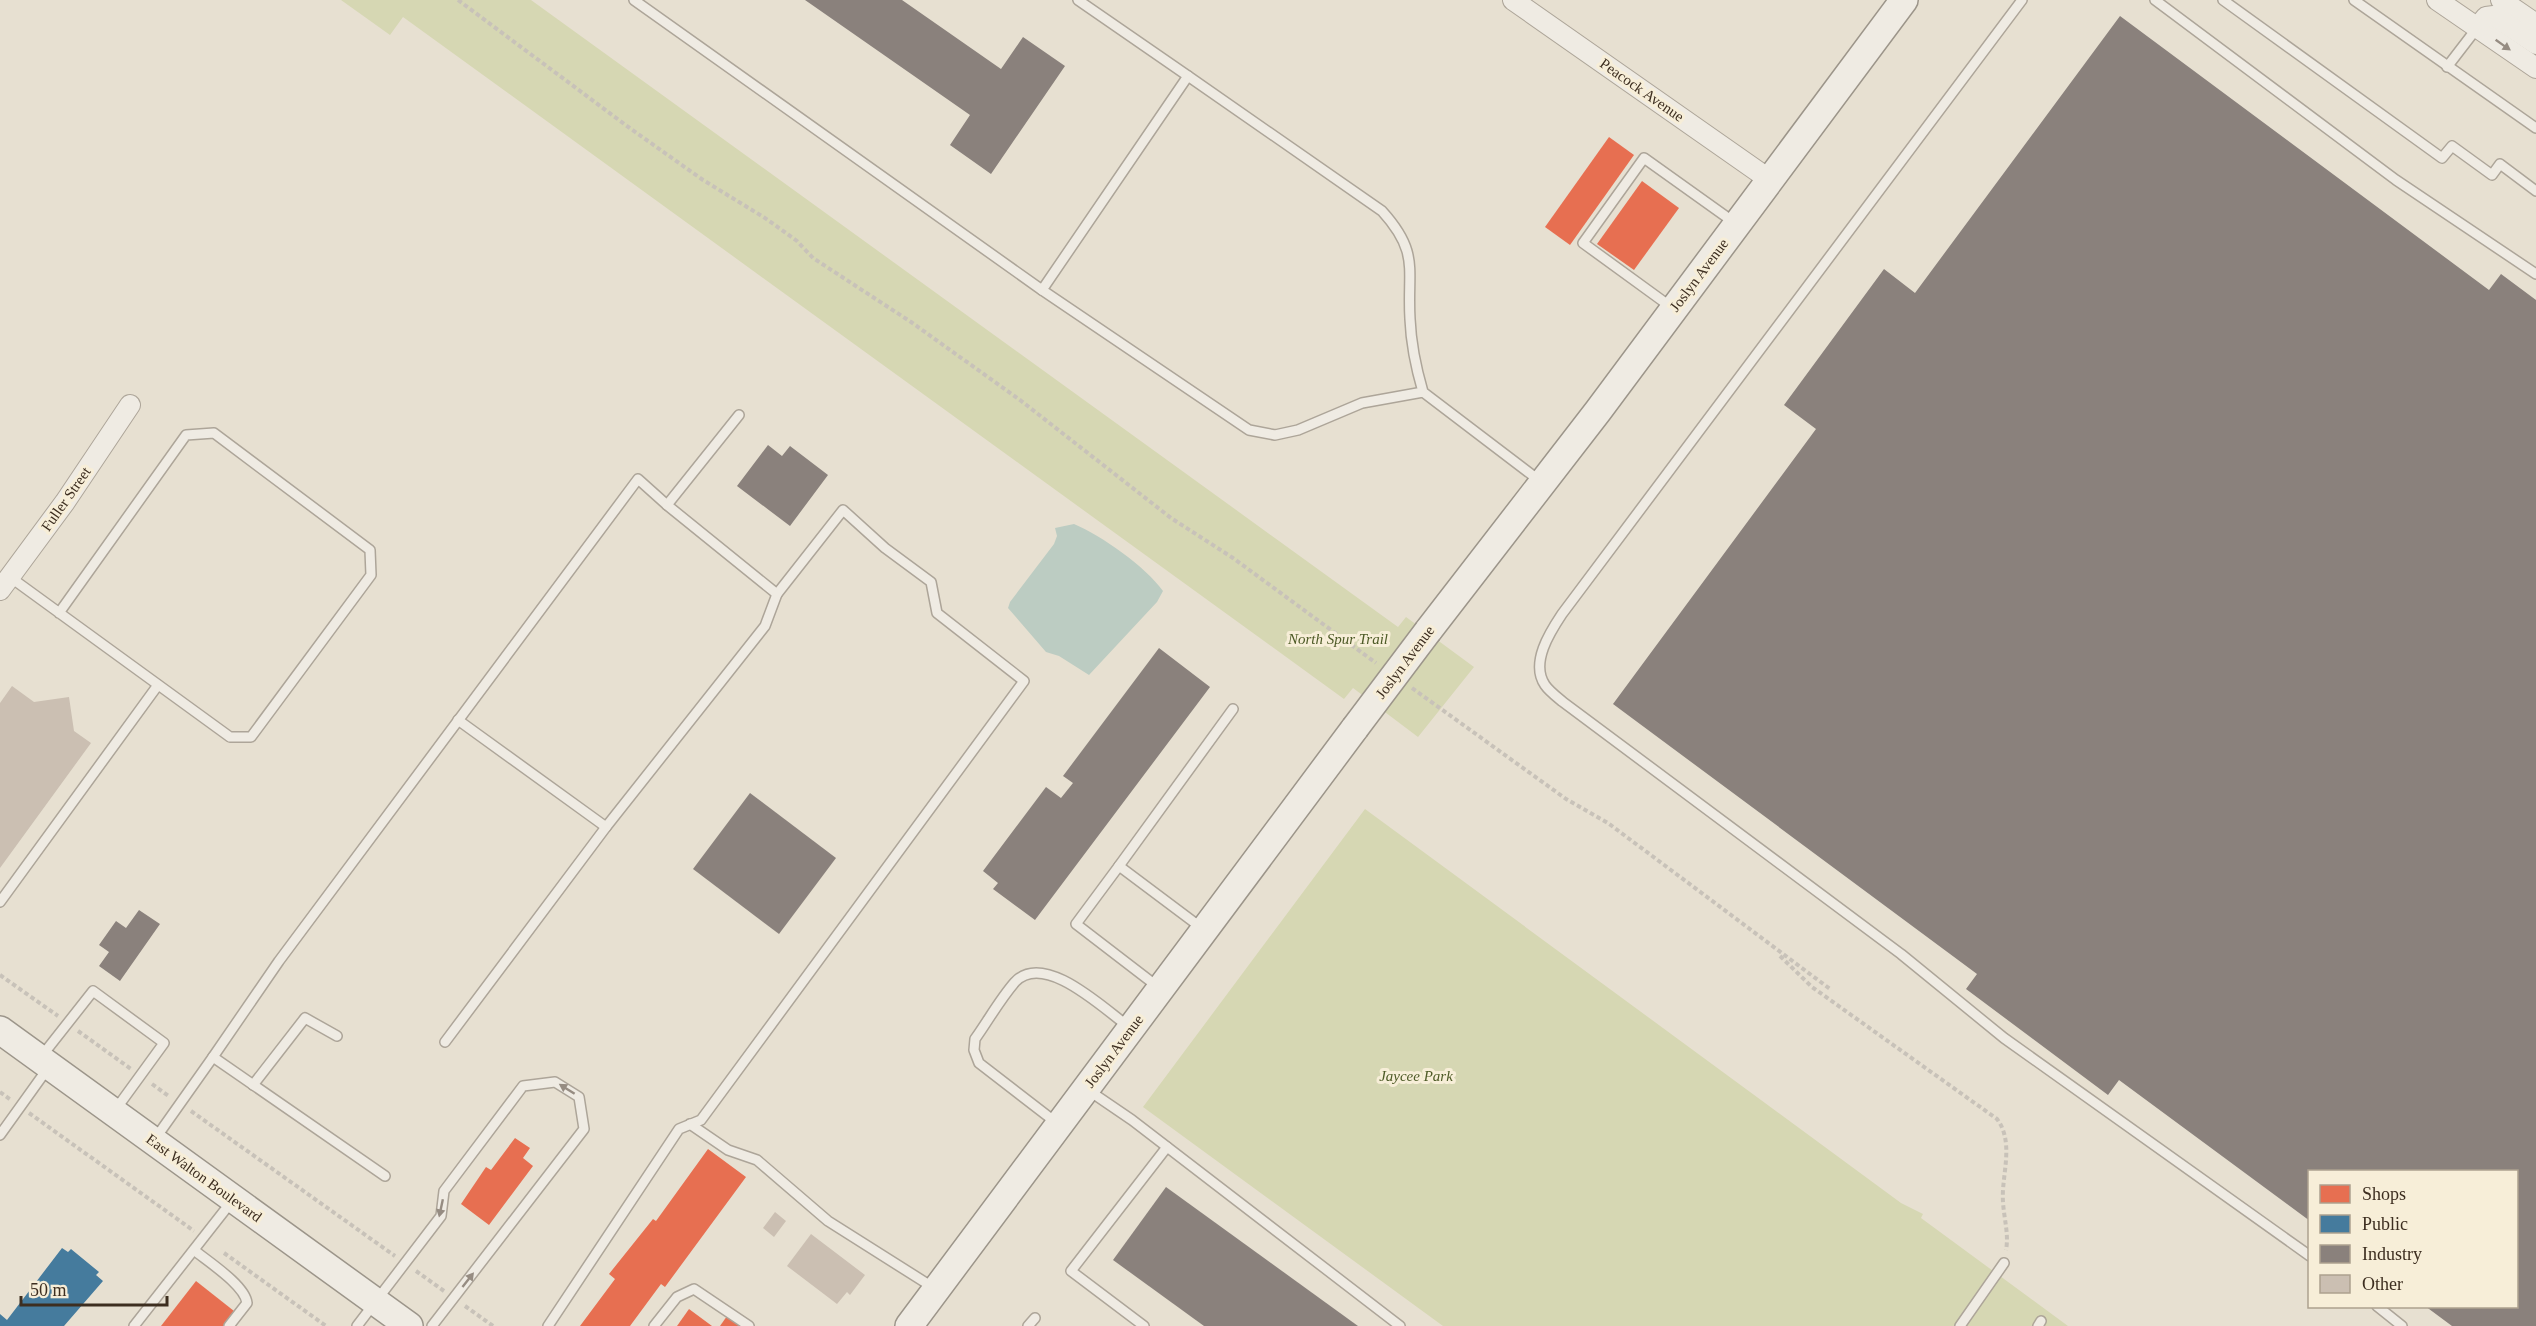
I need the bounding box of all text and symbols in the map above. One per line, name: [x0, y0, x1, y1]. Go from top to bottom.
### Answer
one-way arrow: [2494, 39, 2510, 51]
street label: Peacock Avenue: [1597, 55, 1687, 125]
street label: Joslyn Avenue: [1666, 235, 1732, 314]
street label: Fuller Street: [38, 463, 94, 534]
street label: Joslyn Avenue: [1372, 622, 1438, 701]
park label: North Spur Trail: [1287, 631, 1388, 647]
street label: Joslyn Avenue: [1081, 1011, 1147, 1090]
park label: Jaycee Park: [1379, 1068, 1453, 1084]
one-way arrow: [559, 1084, 575, 1095]
street label: East Walton Boulevard: [143, 1131, 265, 1225]
legend: [2308, 1170, 2518, 1308]
text: Shops: [2362, 1184, 2406, 1204]
one-way arrow: [436, 1199, 445, 1218]
text: Public: [2362, 1214, 2408, 1234]
text: Industry: [2362, 1244, 2422, 1264]
scale bar: [21, 1269, 166, 1307]
one-way arrow: [462, 1272, 474, 1288]
text: Other: [2362, 1274, 2403, 1294]
text: 50 m: [30, 1280, 67, 1300]

